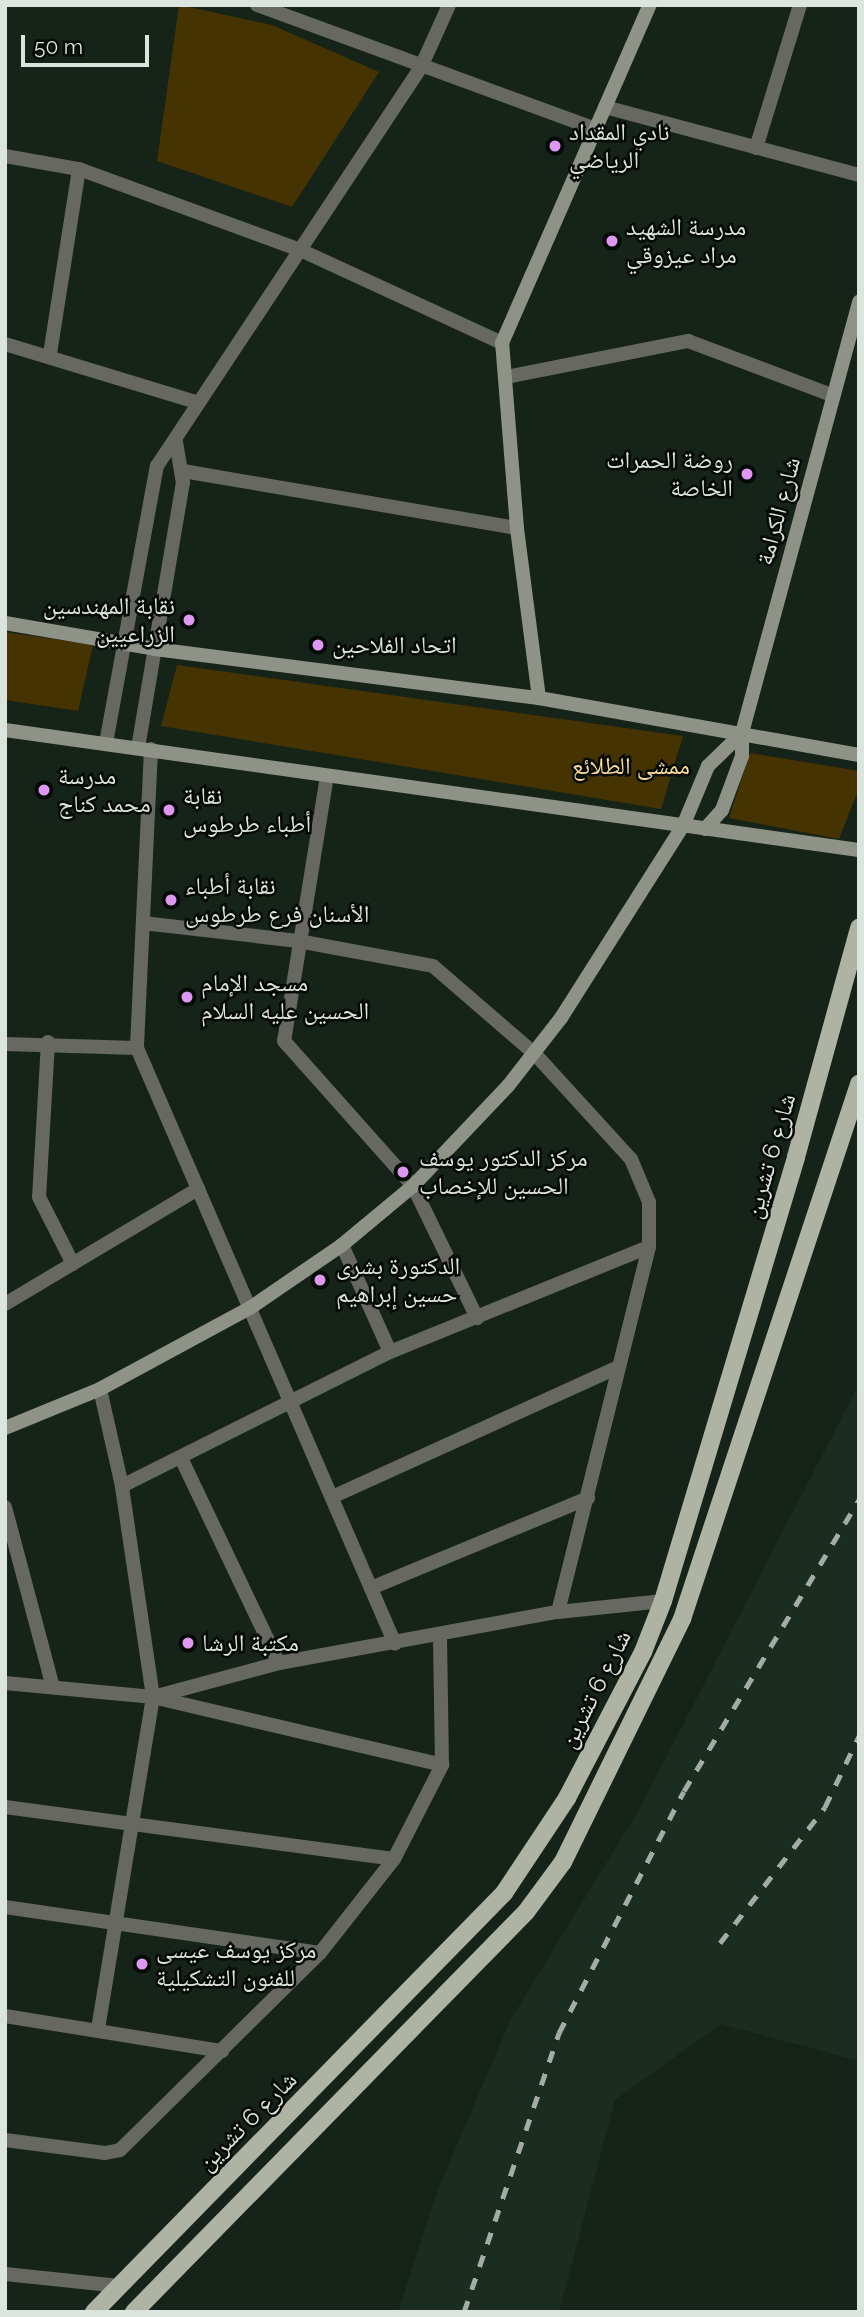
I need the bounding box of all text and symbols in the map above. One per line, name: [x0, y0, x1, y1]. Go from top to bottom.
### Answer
scale bar: [24, 21, 152, 65]
text: 50 m: [34, 34, 83, 59]
place label: نادي المقداد الرياضي: [569, 118, 670, 174]
marker: نادي المقداد الرياضي: [547, 138, 563, 154]
place label: مدرسة الشهيد مراد عيزوقي: [626, 213, 746, 269]
marker: مدرسة الشهيد مراد عيزوقي: [604, 233, 620, 249]
place label: روضة الحمرات الخاصة: [606, 446, 733, 502]
street label: شارع الكرامة: [750, 454, 806, 568]
marker: روضة الحمرات الخاصة: [739, 466, 755, 482]
place label: نقابة المهندسين الزراعيين: [43, 592, 175, 648]
marker: نقابة المهندسين الزراعيين: [181, 612, 197, 628]
place label: اتحاد الفلاحين: [332, 631, 457, 659]
marker: اتحاد الفلاحين: [310, 637, 326, 653]
park label: ممشى الطلائع: [572, 752, 690, 780]
place label: مدرسة محمد كناج: [58, 762, 151, 818]
marker: مدرسة محمد كناج: [36, 782, 52, 798]
place label: نقابة أطباء طرطوس: [183, 782, 311, 838]
marker: نقابة أطباء طرطوس: [161, 802, 177, 818]
place label: نقابة أطباء الأسنان فرع طرطوس: [185, 872, 370, 928]
marker: نقابة أطباء الأسنان فرع طرطوس: [163, 892, 179, 908]
place label: مسجد الإمام الحسين عليه السلام: [201, 969, 369, 1025]
marker: مسجد الإمام الحسين عليه السلام: [179, 989, 195, 1005]
street label: شارع 6 تشرين: [738, 1090, 802, 1222]
place label: مركز الدكتور يوسف الحسين للإخصاب: [419, 1144, 588, 1200]
marker: مركز الدكتور يوسف الحسين للإخصاب: [393, 1162, 413, 1182]
place label: الدكتورة بشرى حسين إبراهيم: [336, 1252, 460, 1308]
marker: الدكتورة بشرى حسين إبراهيم: [310, 1270, 330, 1290]
street label: شارع 6 تشرين: [553, 1625, 637, 1753]
place label: مكتبة الرشا: [202, 1629, 299, 1657]
marker: مكتبة الرشا: [180, 1635, 196, 1651]
place label: مركز يوسف عيسى للفنون التشكيلية: [156, 1936, 317, 1992]
marker: مركز يوسف عيسى للفنون التشكيلية: [134, 1956, 150, 1972]
street label: شارع 6 تشرين: [191, 2065, 303, 2177]

